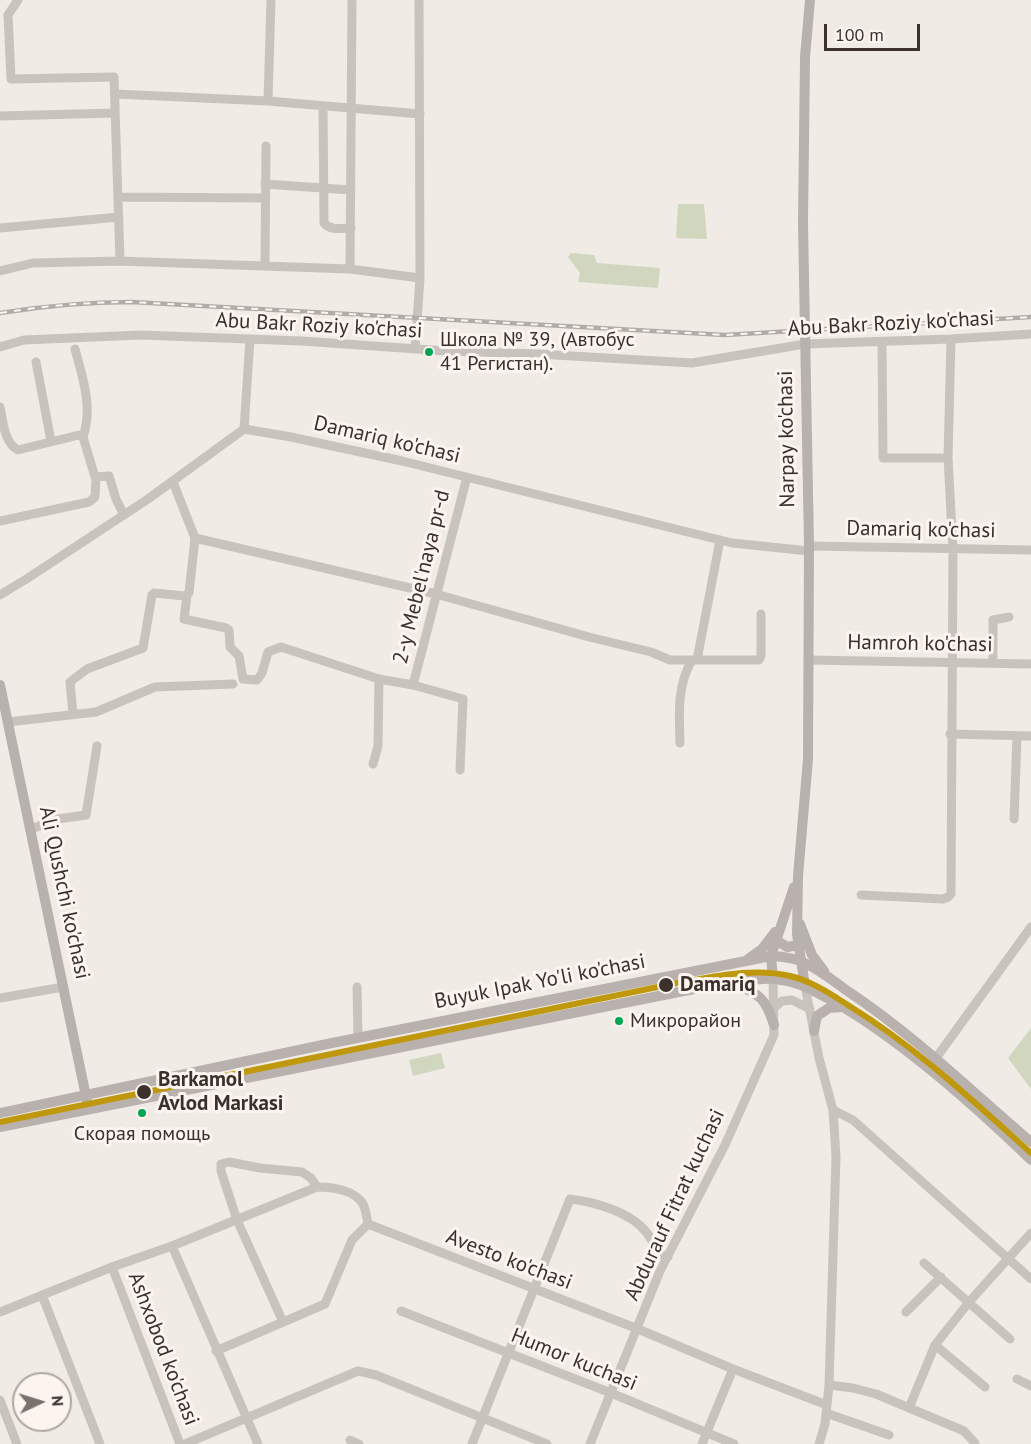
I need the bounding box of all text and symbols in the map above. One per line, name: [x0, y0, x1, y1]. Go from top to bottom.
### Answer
scale bar: [827, 12, 923, 50]
text: 100 m: [835, 23, 884, 46]
street label: Abu Bakr Roziy ko'chasi: [787, 306, 995, 342]
street label: Abu Bakr Roziy ko'chasi: [215, 308, 423, 344]
place label: Школа № 39, (Автобус 41 Регистан).: [440, 328, 635, 375]
marker: Школа № 39, (Автобус 41 Регистан).: [423, 346, 435, 358]
street label: Narpay ko'chasi: [773, 370, 801, 508]
street label: Damariq ko'chasi: [311, 411, 463, 469]
street label: 2-y Mebel'naya pr-d: [388, 488, 456, 666]
street label: Damariq ko'chasi: [846, 516, 996, 544]
street label: Hamroh ko'chasi: [847, 630, 993, 658]
street label: Ali Qushchi ko'chasi: [33, 804, 95, 982]
street label: Buyuk Ipak Yo'li ko'chasi: [432, 949, 648, 1015]
place label: Damariq: [680, 972, 756, 998]
marker: Damariq: [657, 976, 675, 994]
place label: Микрорайон: [630, 1009, 741, 1033]
marker: Микрорайон: [613, 1015, 625, 1027]
place label: Barkamol Avlod Markasi: [158, 1067, 283, 1117]
marker: Barkamol Avlod Markasi: [135, 1083, 153, 1101]
street label: Abdurauf Fitrat kuchasi: [620, 1105, 730, 1305]
marker: Скорая помощь: [136, 1107, 148, 1119]
place label: Скорая помощь: [74, 1122, 210, 1146]
street label: Avesto ko'chasi: [442, 1224, 576, 1296]
street label: Ashxobod ko'chasi: [122, 1269, 204, 1429]
street label: Humor kuchasi: [507, 1323, 641, 1397]
north arrow: [12, 1372, 72, 1432]
text: N: [48, 1395, 68, 1407]

